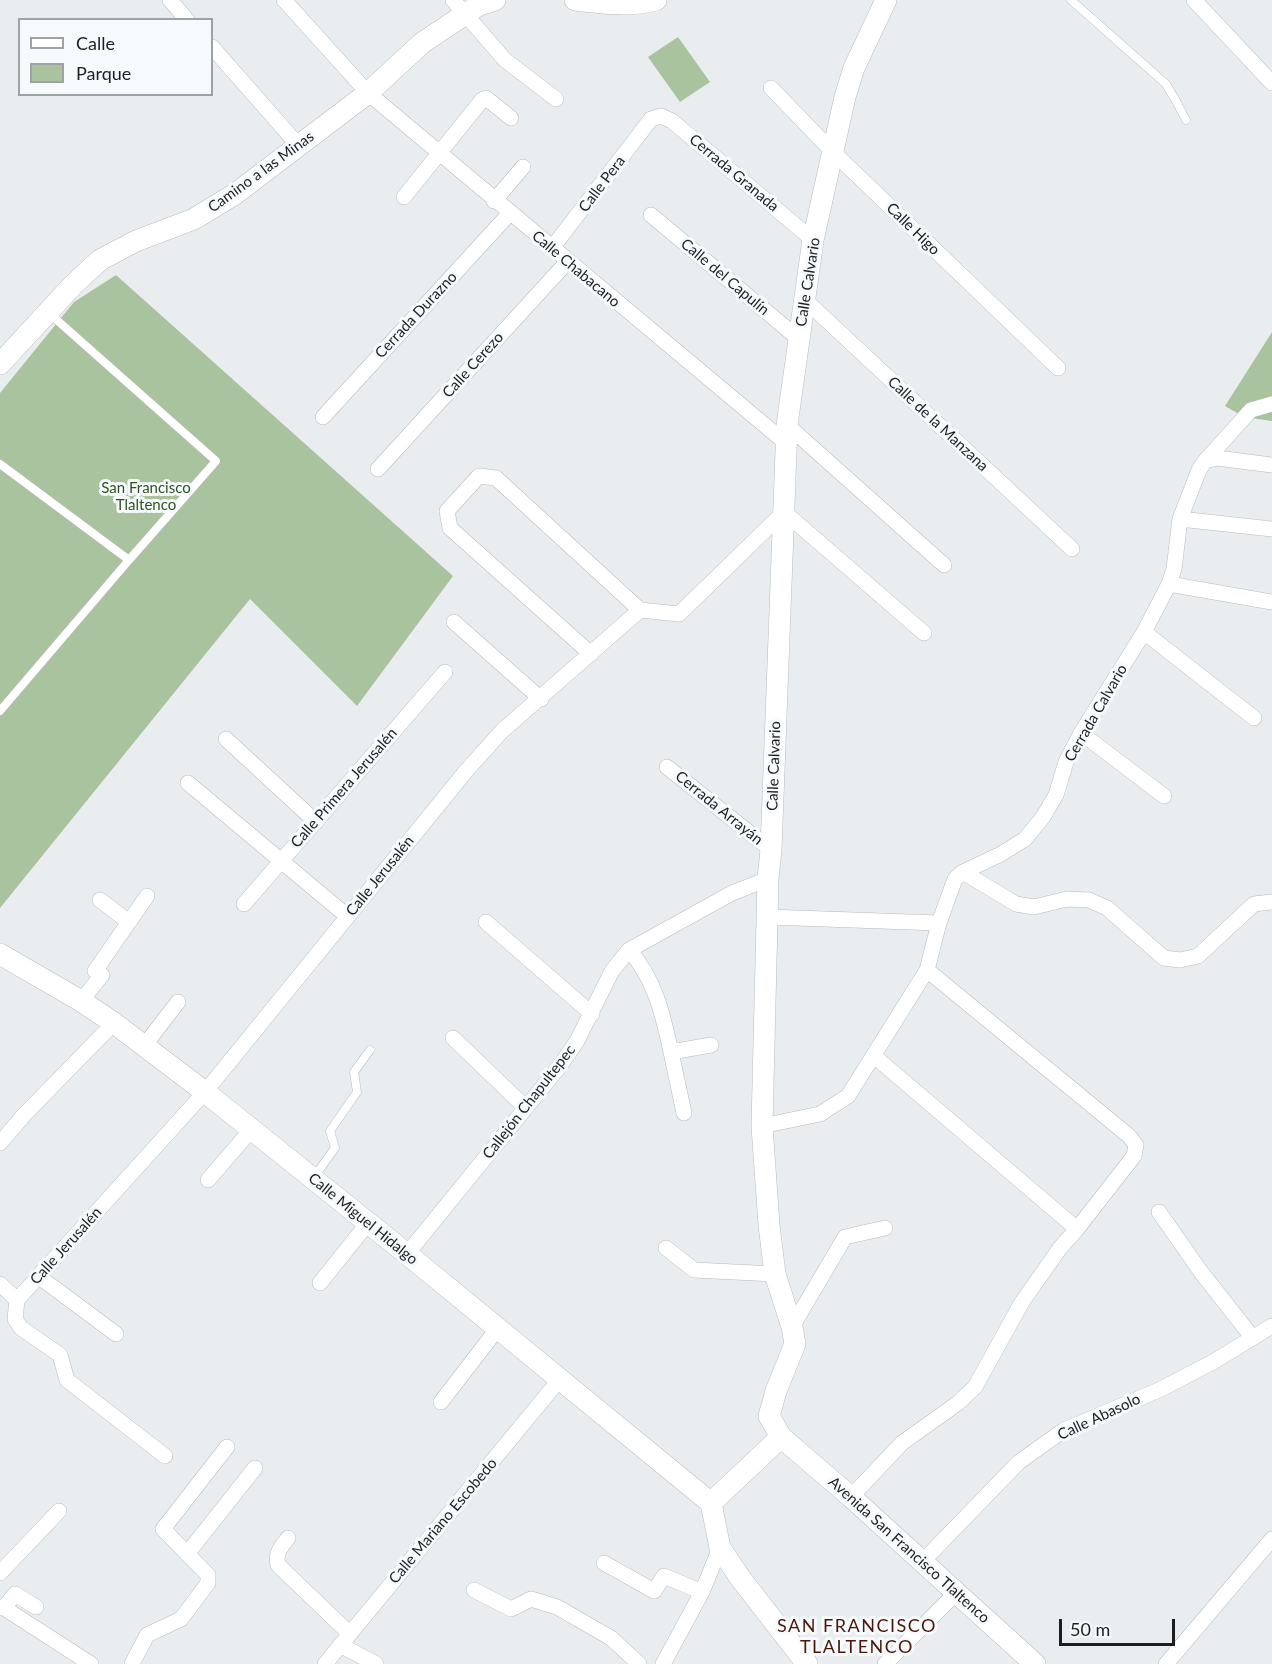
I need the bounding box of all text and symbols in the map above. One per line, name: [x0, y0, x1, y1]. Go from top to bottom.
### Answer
legend: [18, 18, 213, 96]
text: Calle: [76, 32, 115, 54]
text: Parque: [76, 62, 131, 84]
street label: Camino a las Minas: [205, 128, 317, 216]
street label: Cerrada Granada: [686, 130, 782, 216]
street label: Calle Pera: [575, 152, 629, 216]
street label: Calle Higo: [882, 199, 944, 259]
street label: Calle Chabacano: [528, 227, 624, 311]
street label: Calle del Capulín: [677, 235, 773, 319]
street label: Calle Calvario: [792, 236, 824, 328]
street label: Cerrada Durazno: [371, 268, 461, 362]
street label: Calle Cerezo: [439, 328, 507, 402]
street label: Calle de la Manzana: [884, 373, 992, 475]
park label: San Francisco Tlaltenco: [101, 479, 191, 514]
street label: Cerrada Calvario: [1061, 661, 1131, 765]
street label: Calle Calvario: [763, 721, 785, 811]
street label: Calle Primera Jerusalén: [287, 724, 401, 852]
street label: Cerrada Arrayán: [672, 767, 766, 849]
street label: Calle Jerusalén: [342, 832, 418, 920]
street label: Callejón Chapultepec: [479, 1041, 579, 1163]
street label: Calle Miguel Hidalgo: [305, 1169, 421, 1269]
street label: Calle Jerusalén: [27, 1204, 105, 1288]
street label: Calle Abasolo: [1055, 1390, 1143, 1444]
street label: Calle Mariano Escobedo: [385, 1455, 501, 1587]
street label: Avenida San Francisco Tlaltenco: [825, 1473, 993, 1627]
scale bar: [1062, 1607, 1178, 1645]
district label: SAN FRANCISCO TLALTENCO: [777, 1615, 937, 1658]
text: 50 m: [1070, 1618, 1110, 1640]

